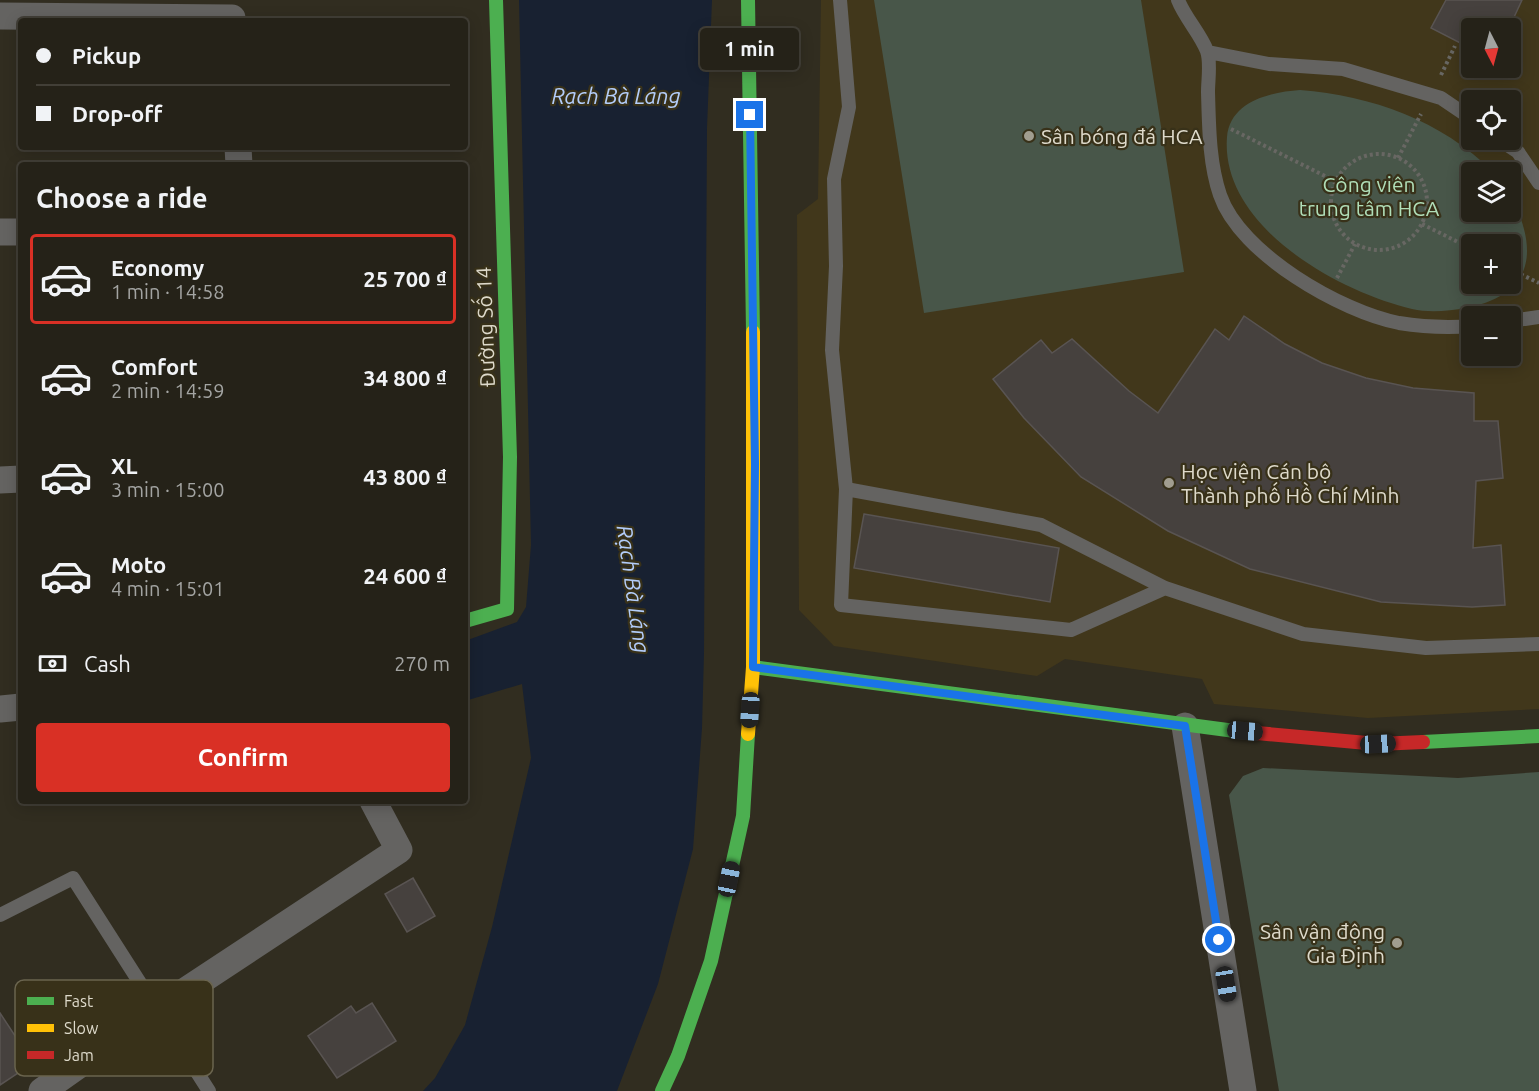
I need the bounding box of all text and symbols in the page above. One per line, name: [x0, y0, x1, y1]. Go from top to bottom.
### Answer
north arrow: [1461, 18, 1521, 78]
map controls: [1461, 18, 1521, 366]
callout: 1 min: [700, 28, 800, 70]
text: 1 min: [724, 37, 775, 60]
text: Pickup: [72, 43, 141, 68]
water label: Rạch Bà Láng: [551, 83, 681, 108]
button: locate: [1461, 90, 1521, 150]
text: Drop-off: [72, 101, 162, 126]
route end: [736, 101, 763, 128]
place label: Sân bóng đá HCA: [1041, 124, 1203, 148]
marker: Sân bóng đá HCA: [1022, 129, 1036, 143]
button: layers: [1461, 162, 1521, 222]
park label: Công viên trung tâm HCA: [1299, 172, 1440, 220]
text: Choose a ride: [36, 183, 208, 213]
button: +: [1461, 234, 1521, 294]
icon: car: [39, 252, 93, 306]
text: Economy: [111, 255, 204, 280]
text: 25 700 ₫: [363, 266, 447, 291]
street label: Đường Số 14: [469, 266, 499, 388]
text: 1 min · 14:58: [111, 280, 225, 303]
button: −: [1461, 306, 1521, 366]
icon: car: [39, 351, 93, 405]
text: Comfort: [111, 354, 198, 379]
text: 34 800 ₫: [363, 365, 447, 390]
text: 2 min · 14:59: [111, 379, 225, 402]
icon: car: [39, 450, 93, 504]
text: XL: [111, 453, 138, 478]
place label: Học viện Cán bộ Thành phố Hồ Chí Minh: [1181, 459, 1399, 507]
text: 43 800 ₫: [363, 464, 447, 489]
marker: Học viện Cán bộ Thành phố Hồ Chí Minh: [1162, 476, 1176, 490]
text: 3 min · 15:00: [111, 478, 225, 501]
water label: Rạch Bà Láng: [613, 523, 655, 655]
icon: car: [39, 549, 93, 603]
text: Moto: [111, 552, 166, 577]
text: 24 600 ₫: [363, 563, 447, 588]
text: 4 min · 15:01: [111, 577, 225, 600]
icon: cash: [36, 647, 69, 680]
text: Cash: [84, 651, 131, 676]
text: 270 m: [394, 652, 450, 675]
car: [740, 691, 760, 729]
car: [1226, 720, 1264, 742]
button: Confirm: [36, 723, 450, 792]
car: [1360, 734, 1396, 754]
car: [716, 860, 742, 898]
place label: Sân vận động Gia Định: [1260, 919, 1385, 967]
route start: [1205, 926, 1232, 953]
marker: Sân vận động Gia Định: [1390, 936, 1404, 950]
car: [1214, 965, 1238, 1003]
legend: [15, 980, 213, 1076]
text: Fast: [64, 992, 94, 1010]
text: Slow: [64, 1019, 99, 1037]
text: Jam: [64, 1046, 94, 1064]

